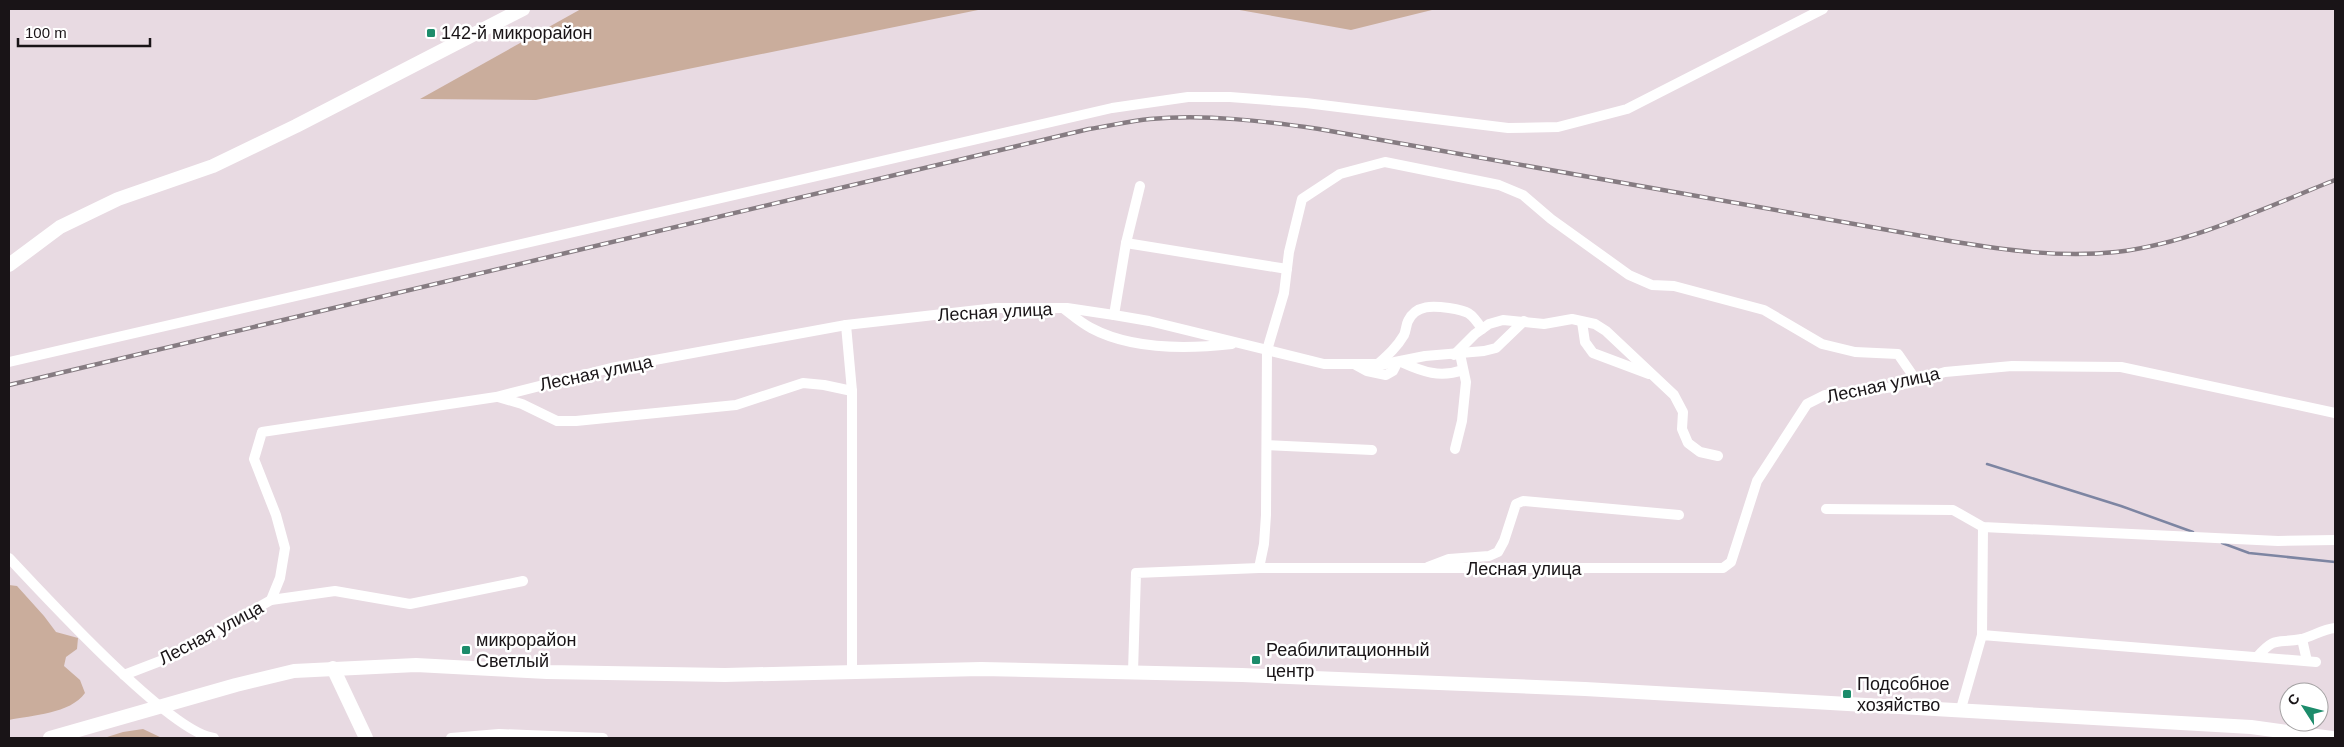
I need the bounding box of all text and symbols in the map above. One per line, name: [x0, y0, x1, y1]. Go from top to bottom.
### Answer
scale bar: [18, 15, 150, 47]
place label: 142-й микрорайон: [441, 23, 592, 43]
text: 100 m: [25, 24, 67, 41]
marker: 142-й микрорайон: [425, 27, 437, 39]
street label: Лесная улица: [937, 299, 1054, 325]
street label: Лесная улица: [538, 351, 655, 395]
street label: Лесная улица: [1825, 363, 1942, 407]
street label: Лесная улица: [1466, 559, 1582, 579]
street label: Лесная улица: [156, 597, 267, 669]
place label: микрорайон Светлый: [476, 630, 576, 671]
place label: Реабилитационный центр: [1266, 640, 1429, 681]
marker: микрорайон Светлый: [460, 644, 472, 656]
marker: Реабилитационный центр: [1250, 654, 1262, 666]
place label: Подсобное хозяйство: [1857, 674, 1950, 715]
north arrow: [2279, 682, 2329, 732]
marker: Подсобное хозяйство: [1841, 688, 1853, 700]
text: С: [2284, 691, 2303, 708]

